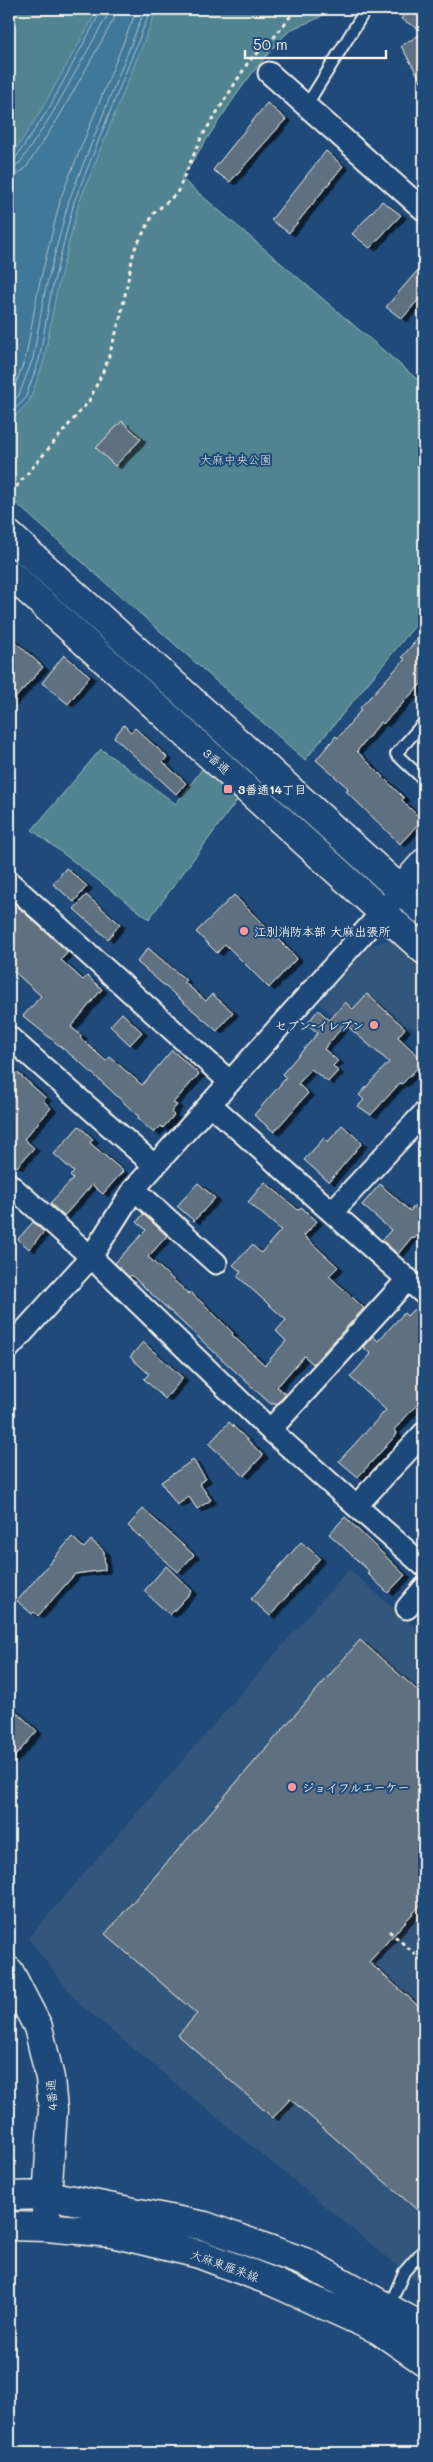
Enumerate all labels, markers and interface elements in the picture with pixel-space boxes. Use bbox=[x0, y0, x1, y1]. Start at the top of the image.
scale bar bbox=[245, 28, 387, 60]
text: 50 m bbox=[253, 34, 288, 54]
park label: 大麻中央公園 bbox=[200, 451, 272, 467]
street label: 3番通 bbox=[200, 745, 234, 777]
place label: 3番通14丁目 bbox=[238, 781, 306, 797]
marker: 3番通14丁目 bbox=[222, 783, 234, 795]
place label: 江別消防本部 大麻出張所 bbox=[254, 923, 391, 939]
marker: 江別消防本部 大麻出張所 bbox=[238, 925, 250, 937]
place label: セブン-イレブン bbox=[275, 1017, 364, 1033]
marker: セブン-イレブン bbox=[368, 1019, 380, 1031]
place label: ジョイフルエーケー bbox=[302, 1779, 410, 1795]
marker: ジョイフルエーケー bbox=[286, 1781, 298, 1793]
street label: 4番通 bbox=[42, 2079, 60, 2111]
street label: 大麻東雁来線 bbox=[188, 2245, 262, 2285]

